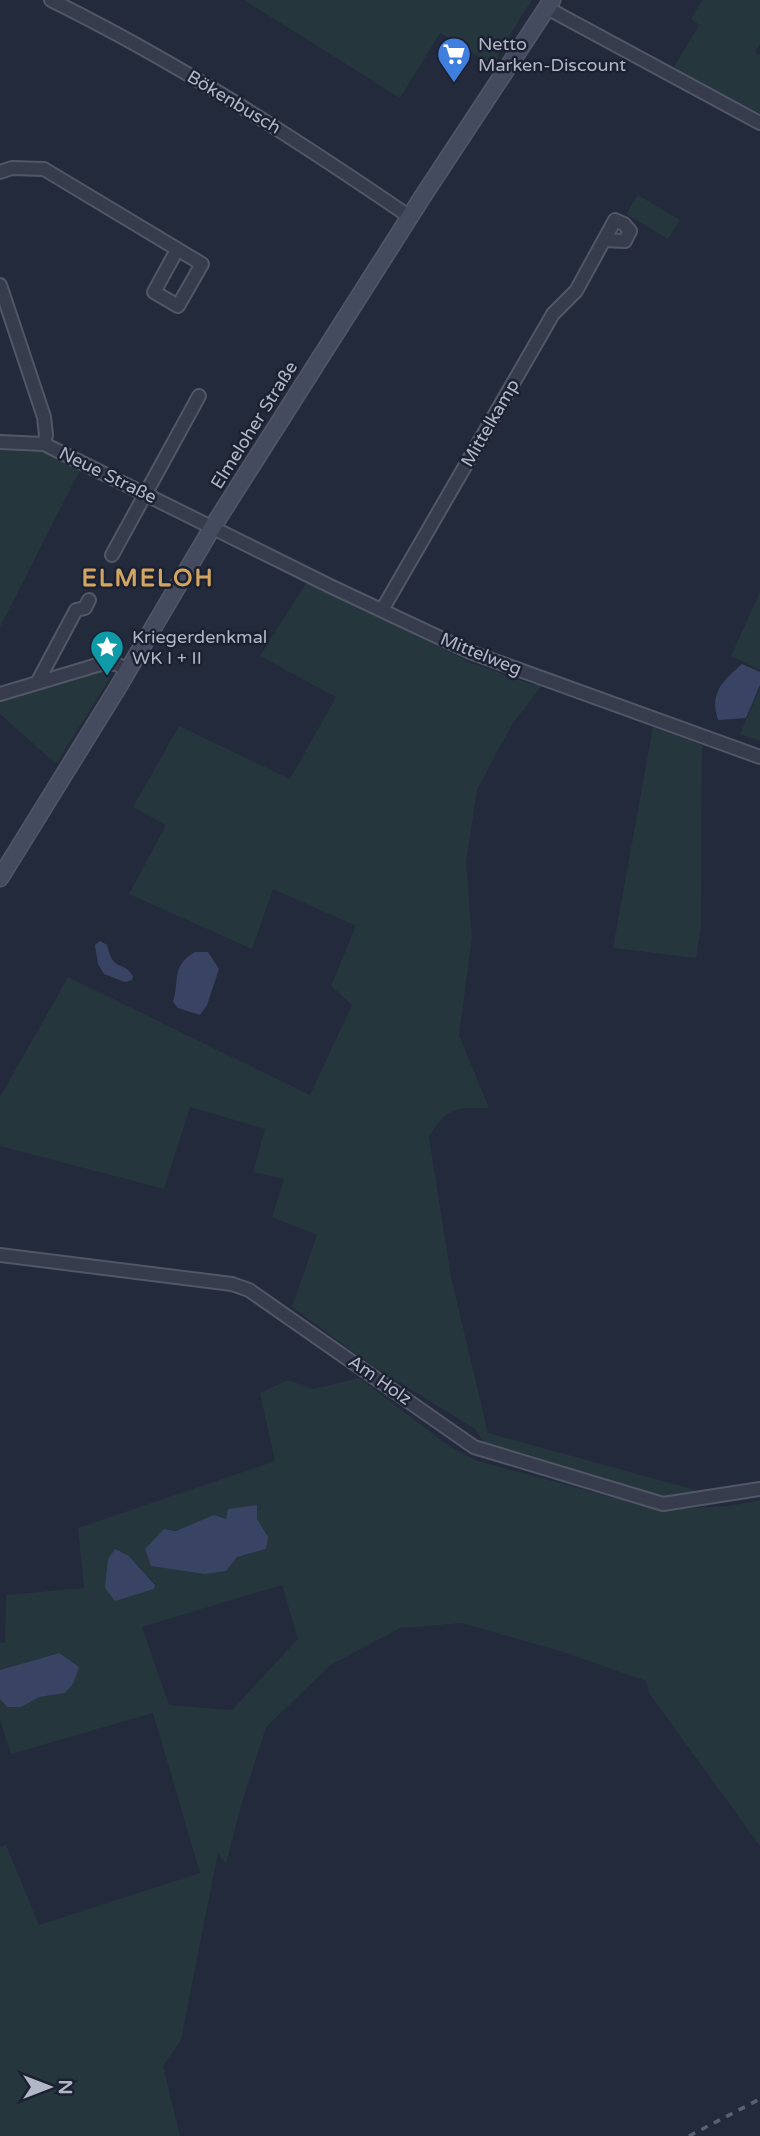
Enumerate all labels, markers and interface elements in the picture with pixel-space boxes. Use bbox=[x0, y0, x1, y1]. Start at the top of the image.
place label: Netto Marken-Discount bbox=[478, 33, 626, 76]
supermarket icon: Netto Marken-Discount bbox=[435, 35, 473, 84]
street label: Bökenbusch bbox=[183, 65, 285, 139]
street label: Elmeloher Straße bbox=[206, 357, 302, 493]
street label: Mittelkamp bbox=[456, 375, 524, 471]
street label: Neue Straße bbox=[56, 442, 160, 508]
district label: ELMELOH bbox=[81, 564, 215, 593]
place label: Kriegerdenkmal WK I + II bbox=[132, 626, 267, 669]
place icon: Kriegerdenkmal WK I + II bbox=[88, 628, 126, 677]
street label: Mittelweg bbox=[437, 628, 525, 680]
street label: Am Holz bbox=[344, 1350, 416, 1410]
north arrow bbox=[14, 2052, 84, 2122]
text: N bbox=[54, 2079, 76, 2095]

